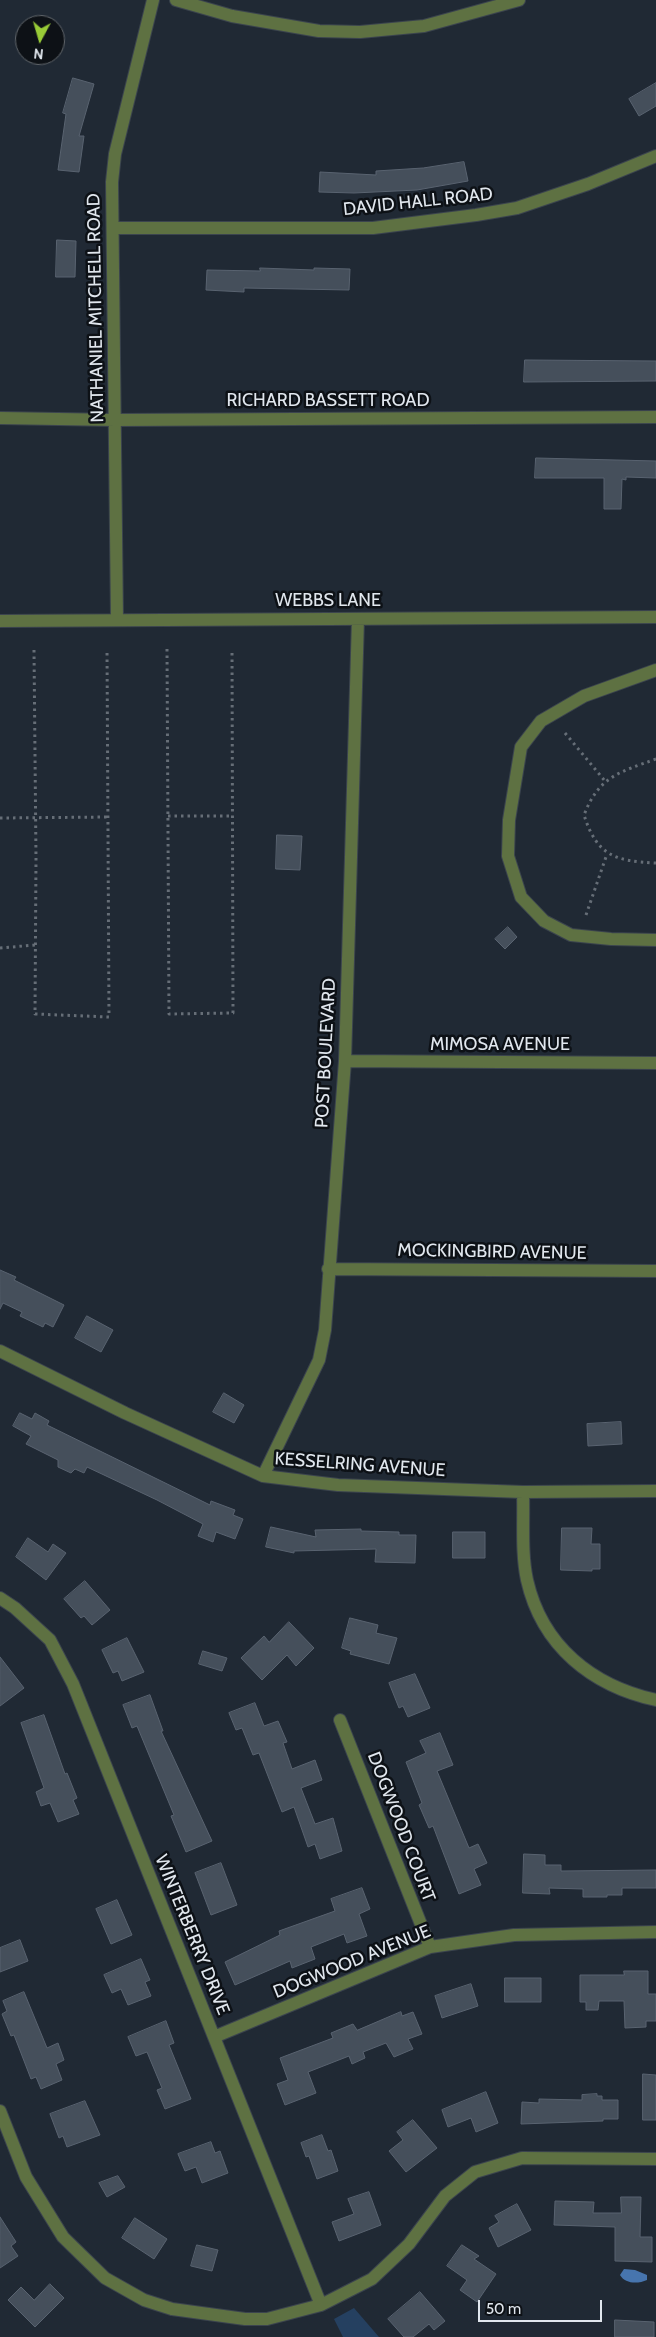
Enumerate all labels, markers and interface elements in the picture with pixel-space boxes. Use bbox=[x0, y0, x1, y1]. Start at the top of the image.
north arrow bbox=[15, 15, 65, 65]
text: N bbox=[33, 44, 44, 63]
street label: DAVID HALL ROAD bbox=[342, 183, 494, 221]
street label: NATHANIEL MITCHELL ROAD bbox=[83, 193, 109, 423]
street label: RICHARD BASSETT ROAD bbox=[226, 390, 430, 412]
street label: WEBBS LANE bbox=[275, 590, 381, 612]
street label: POST BOULEVARD bbox=[311, 978, 341, 1128]
street label: MIMOSA AVENUE bbox=[430, 1034, 570, 1056]
street label: MOCKINGBIRD AVENUE bbox=[397, 1240, 587, 1264]
street label: KESSELRING AVENUE bbox=[274, 1448, 446, 1482]
street label: DOGWOOD COURT bbox=[362, 1749, 440, 1905]
street label: WINTERBERRY DRIVE bbox=[150, 1852, 234, 2018]
street label: DOGWOOD AVENUE bbox=[270, 1921, 434, 2003]
scale bar bbox=[481, 2290, 605, 2322]
text: 50 m bbox=[486, 2300, 521, 2318]

